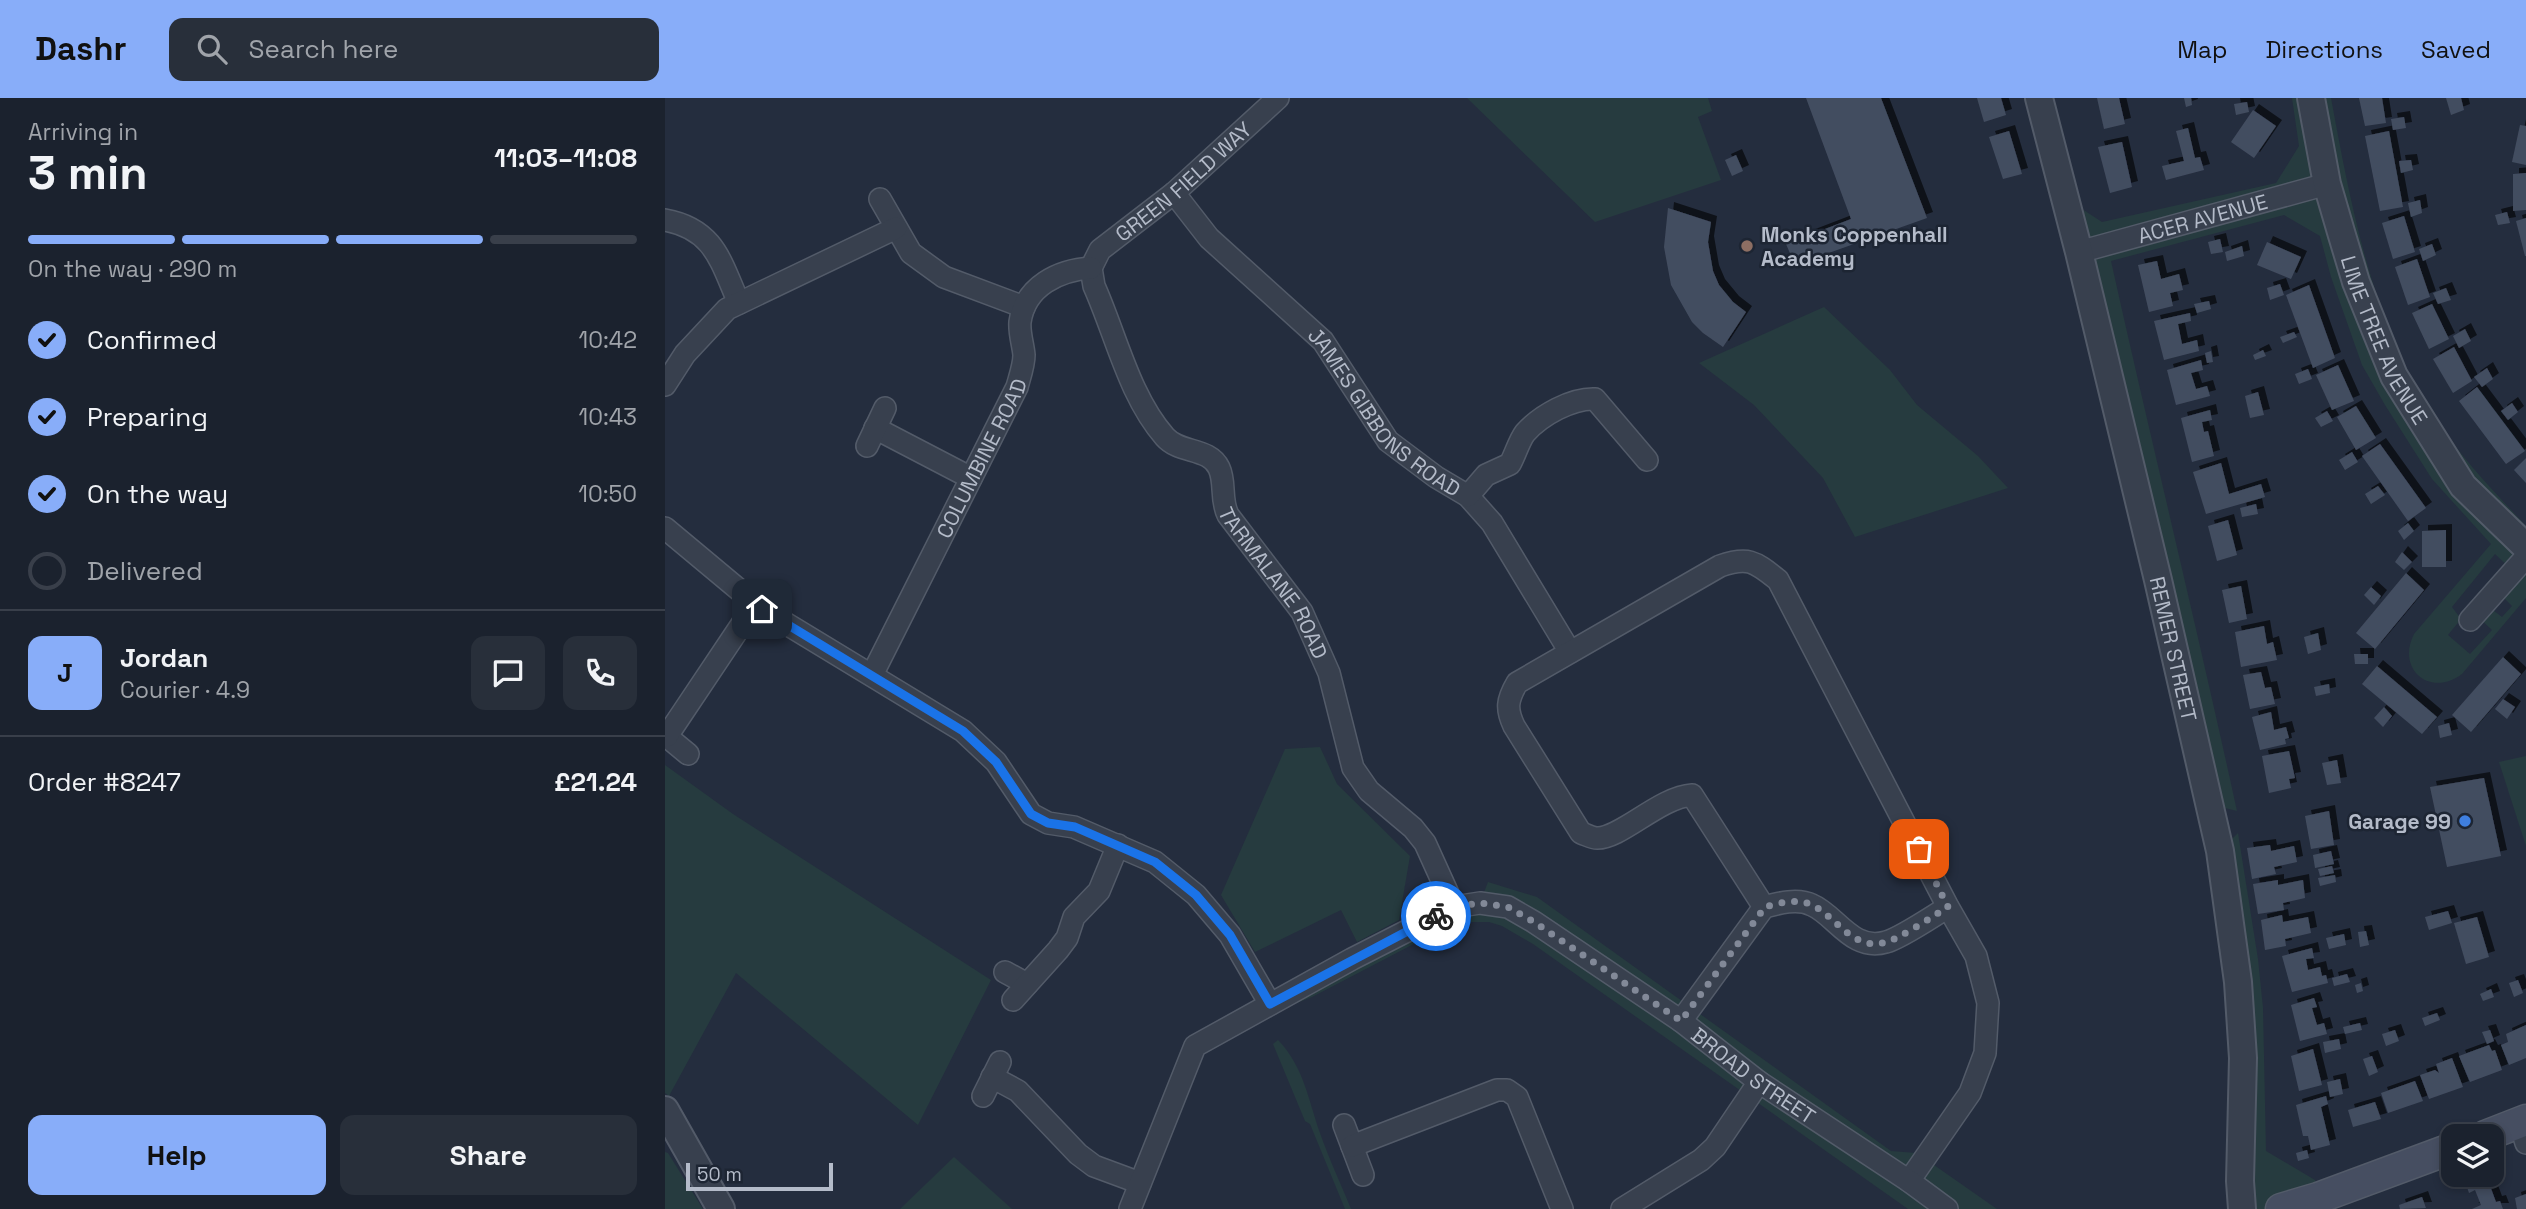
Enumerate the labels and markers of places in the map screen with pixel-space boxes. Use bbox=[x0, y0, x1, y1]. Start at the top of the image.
place label: Monks Coppenhall Academy bbox=[1761, 221, 1948, 272]
marker: Monks Coppenhall Academy bbox=[1739, 238, 1755, 254]
pin bbox=[732, 579, 792, 639]
place label: Garage 99 bbox=[2348, 808, 2451, 835]
marker: Garage 99 bbox=[2457, 813, 2473, 829]
pin bbox=[1889, 819, 1949, 879]

